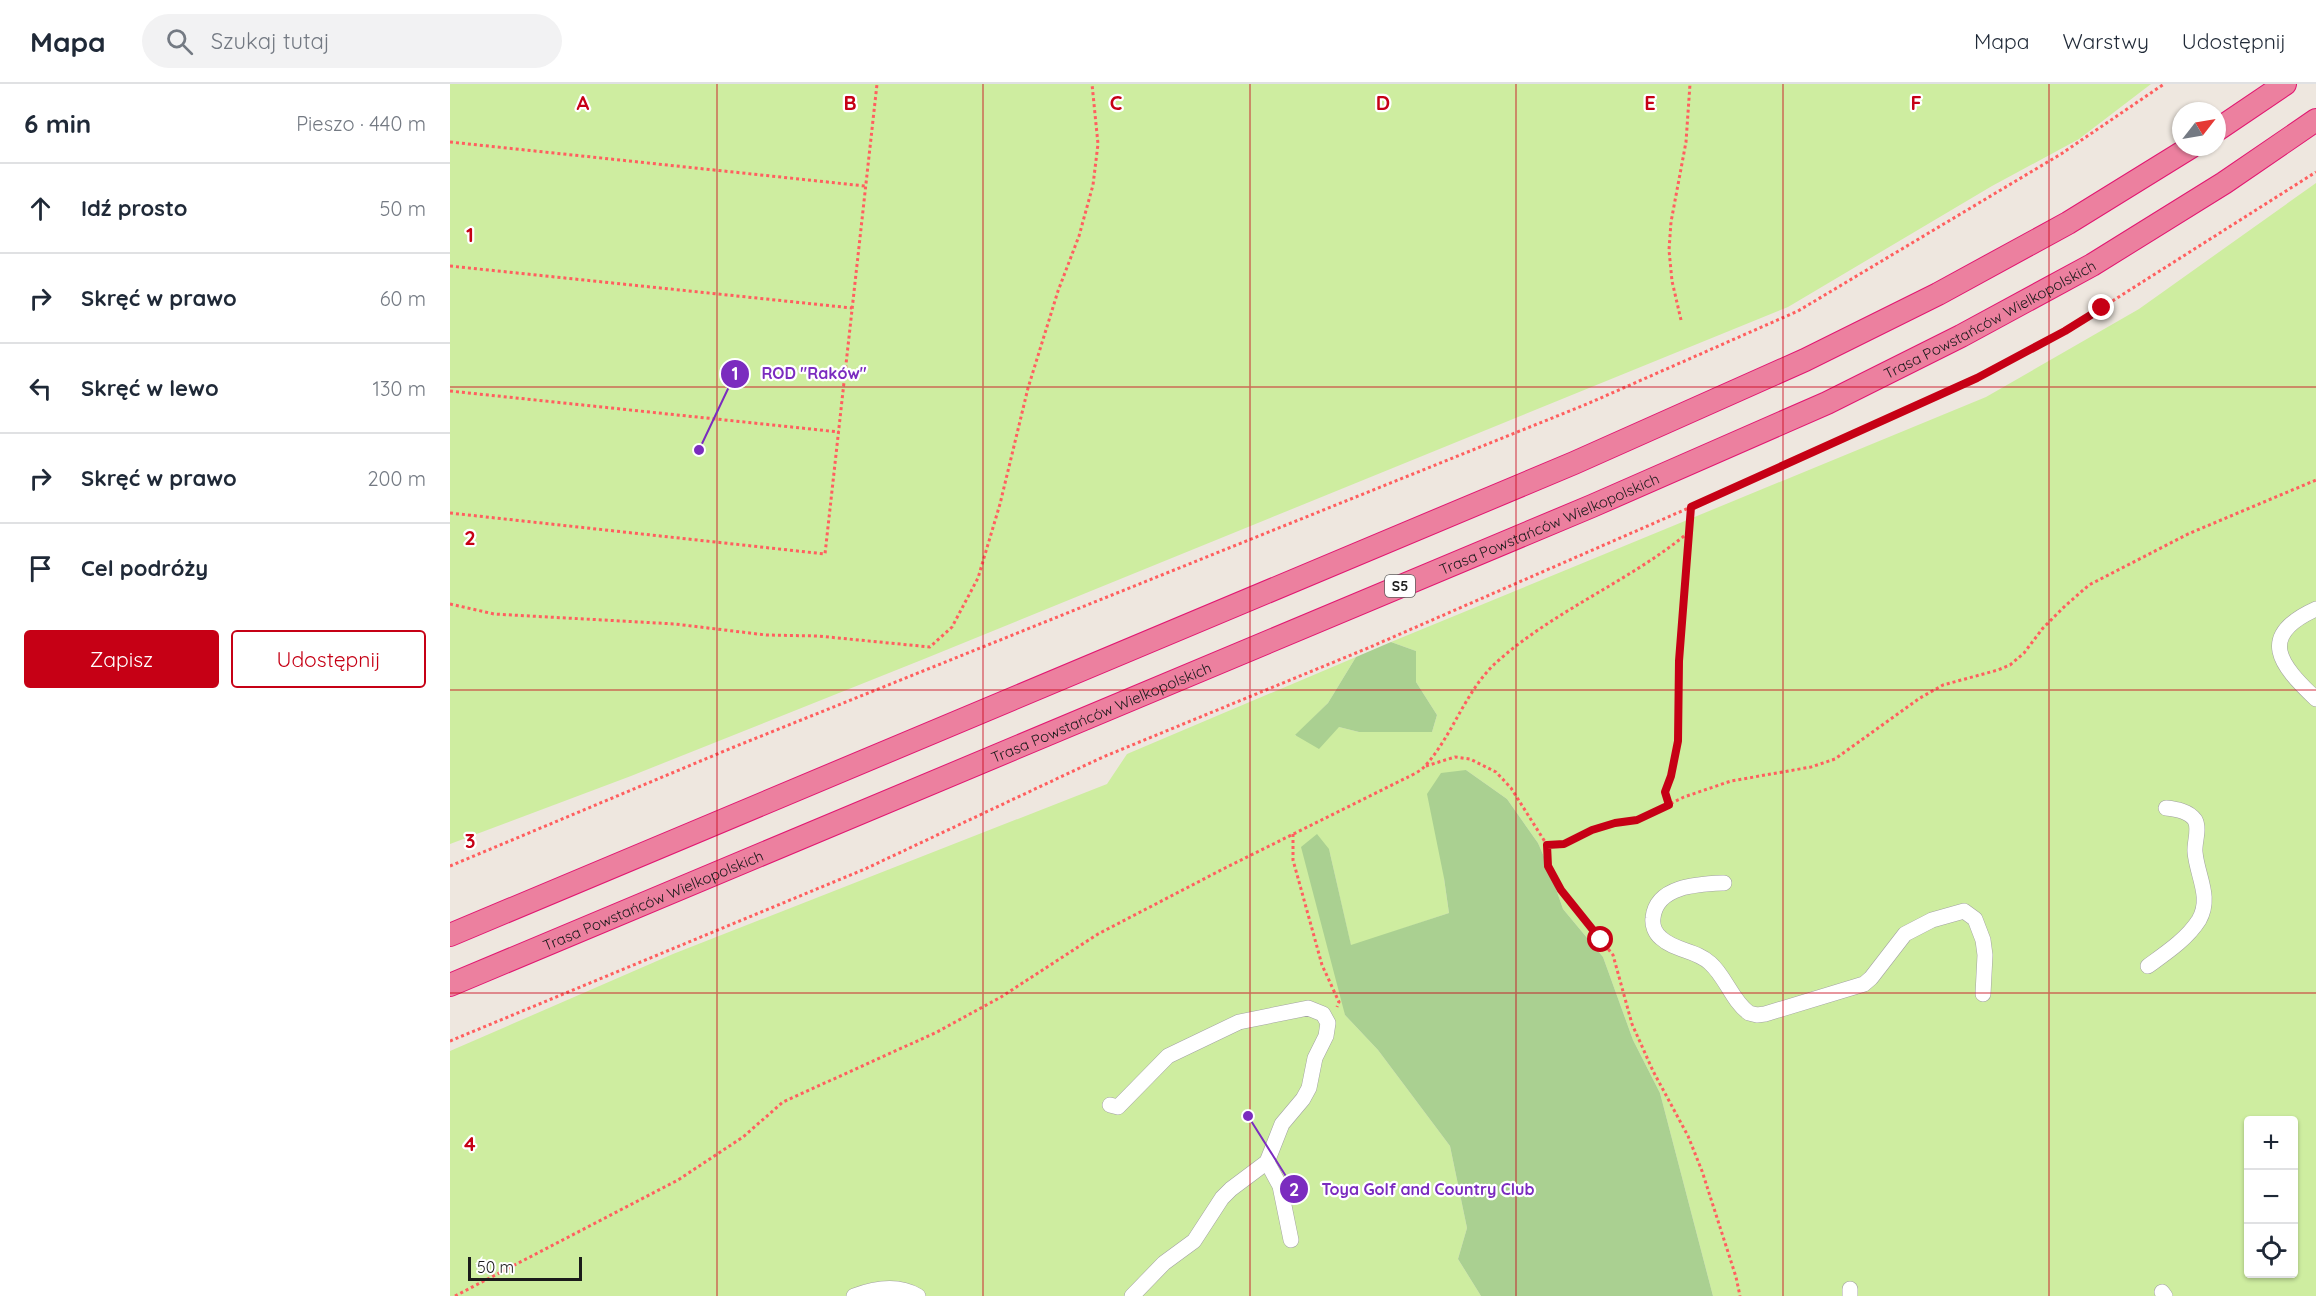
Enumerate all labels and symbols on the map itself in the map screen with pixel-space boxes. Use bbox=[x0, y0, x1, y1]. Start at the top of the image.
text: A bbox=[577, 90, 590, 115]
text: B bbox=[843, 90, 857, 115]
text: C bbox=[1110, 90, 1123, 115]
text: D bbox=[1376, 90, 1390, 115]
text: E bbox=[1644, 90, 1656, 115]
text: F bbox=[1910, 90, 1922, 115]
north arrow bbox=[2172, 102, 2226, 156]
text: 1 bbox=[466, 222, 474, 247]
street label: Trasa Powstańców Wielkopolskich bbox=[1880, 255, 2099, 383]
route end bbox=[2088, 294, 2114, 320]
callout: ROD "Raków" bbox=[720, 357, 879, 391]
text: 1 bbox=[731, 362, 739, 385]
text: ROD "Raków" bbox=[761, 363, 867, 383]
street label: Trasa Powstańców Wielkopolskich bbox=[1436, 468, 1662, 579]
text: 2 bbox=[464, 525, 476, 550]
road number: S5 bbox=[1385, 575, 1415, 597]
street label: Trasa Powstańców Wielkopolskich bbox=[988, 657, 1214, 767]
text: 3 bbox=[465, 828, 475, 853]
street label: Trasa Powstańców Wielkopolskich bbox=[540, 845, 766, 955]
route start bbox=[1587, 926, 1613, 952]
text: 4 bbox=[464, 1131, 476, 1156]
callout: Toya Golf and Country Club bbox=[1279, 1172, 1546, 1206]
text: 2 bbox=[1289, 1178, 1299, 1201]
text: Toya Golf and Country Club bbox=[1321, 1179, 1535, 1199]
scale bar bbox=[468, 1254, 582, 1282]

